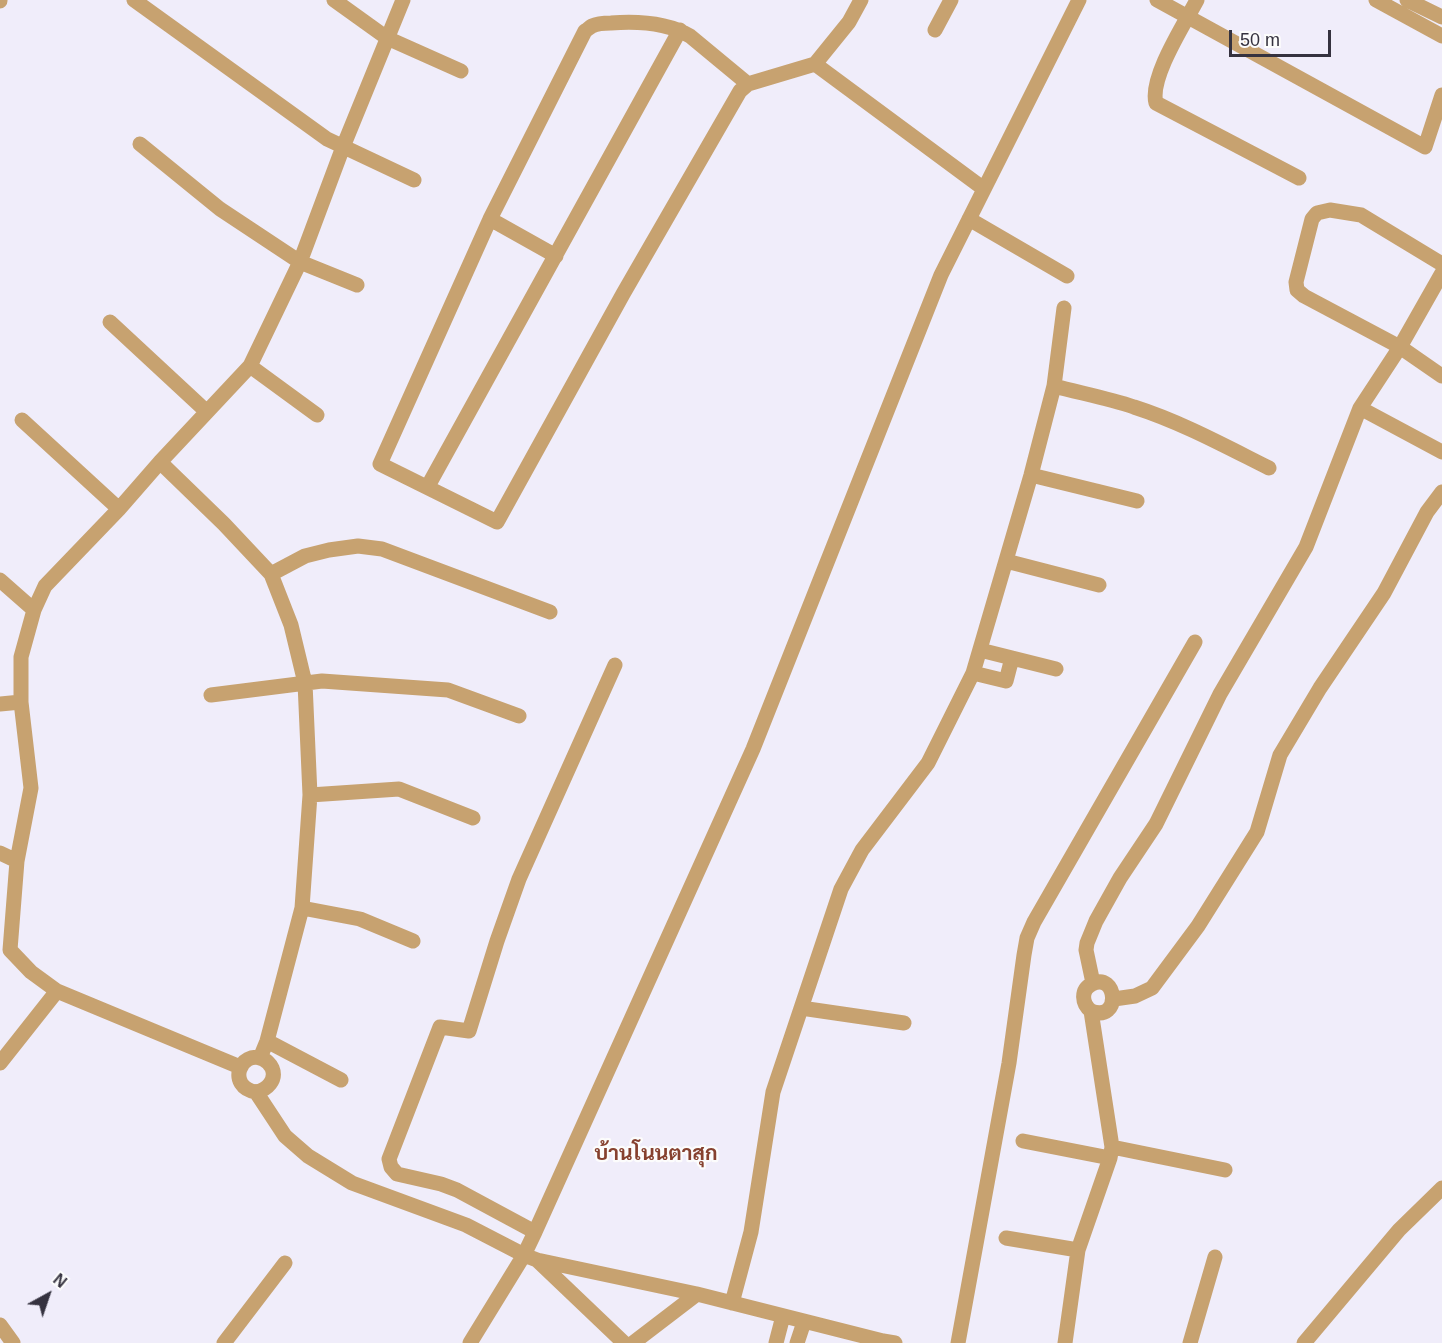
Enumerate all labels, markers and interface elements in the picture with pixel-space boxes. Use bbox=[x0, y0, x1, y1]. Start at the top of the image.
scale bar bbox=[1232, 18, 1334, 56]
text: 50 m bbox=[1240, 30, 1280, 50]
district label: บ้านโนนตาสุก bbox=[595, 1141, 717, 1167]
north arrow bbox=[18, 1265, 78, 1325]
text: N bbox=[50, 1271, 70, 1291]

